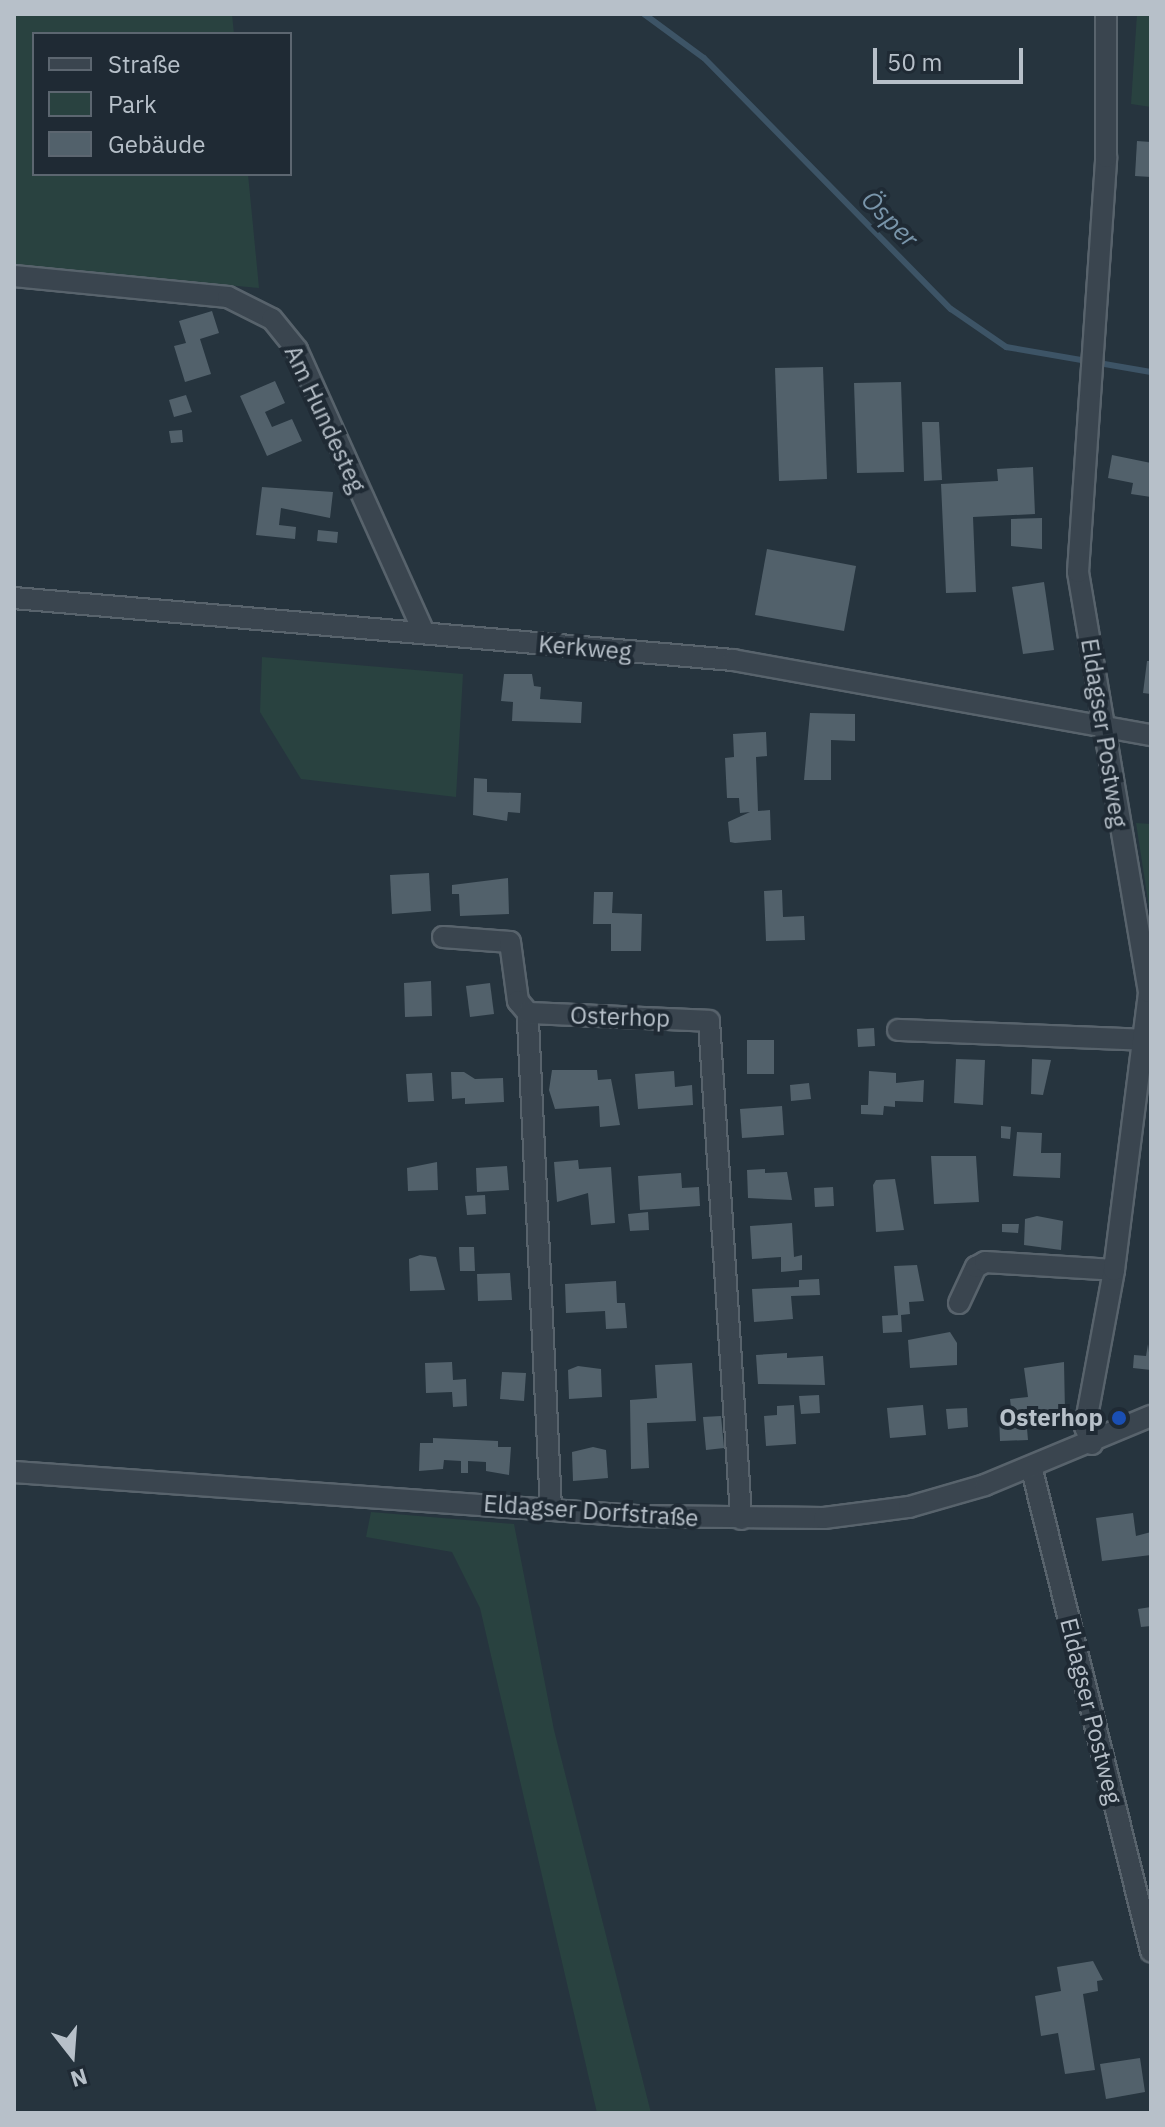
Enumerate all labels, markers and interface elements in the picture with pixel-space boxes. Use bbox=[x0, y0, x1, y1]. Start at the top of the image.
legend bbox=[32, 32, 292, 176]
scale bar bbox=[877, 32, 1027, 82]
text: 50 m bbox=[887, 46, 942, 78]
text: Straße bbox=[108, 48, 180, 80]
text: Park bbox=[108, 88, 157, 120]
text: Gebäude bbox=[108, 128, 205, 160]
water label: Ösper bbox=[855, 184, 925, 254]
street label: Am Hundesteg bbox=[278, 341, 372, 497]
street label: Kerkweg bbox=[537, 630, 633, 666]
street label: Eldagser Postweg bbox=[1075, 636, 1133, 830]
street label: Osterhop bbox=[570, 1001, 670, 1033]
place label: Osterhop bbox=[999, 1404, 1103, 1432]
marker: Osterhop bbox=[1110, 1409, 1128, 1427]
street label: Eldagser Dorfstraße bbox=[483, 1489, 699, 1533]
street label: Eldagser Postweg bbox=[1054, 1615, 1128, 1807]
north arrow bbox=[32, 2015, 112, 2095]
text: N bbox=[67, 2062, 91, 2095]

